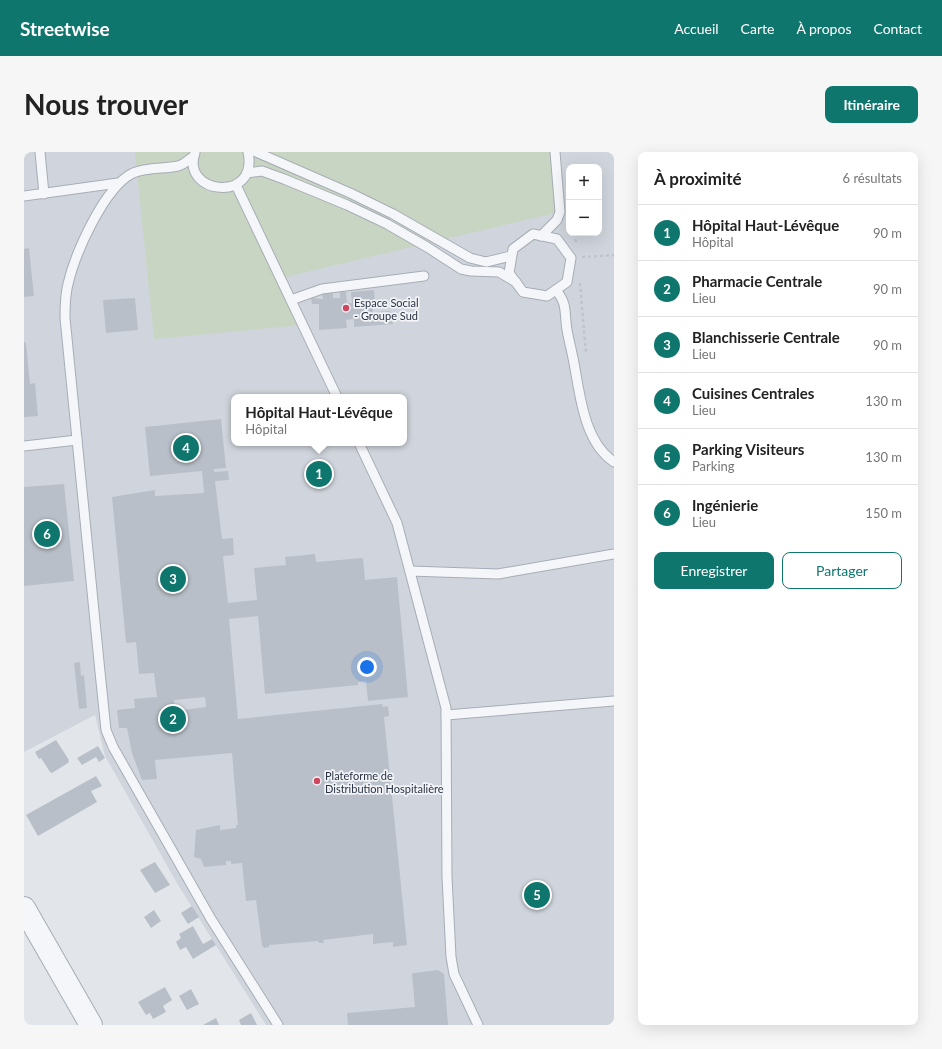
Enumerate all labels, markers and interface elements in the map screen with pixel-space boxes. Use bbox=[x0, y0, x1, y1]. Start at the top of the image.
text: Streetwise bbox=[20, 17, 110, 40]
text: Accueil bbox=[674, 20, 719, 37]
text: Carte bbox=[741, 20, 774, 37]
text: À propos bbox=[796, 20, 851, 37]
text: Contact bbox=[873, 20, 922, 37]
button: Itinéraire bbox=[825, 86, 918, 123]
text: Nous trouver bbox=[24, 87, 188, 121]
map controls bbox=[566, 164, 602, 236]
button: + bbox=[566, 164, 602, 200]
text: À proximité bbox=[654, 168, 742, 189]
text: 6 résultats bbox=[843, 170, 902, 186]
button: − bbox=[566, 200, 602, 236]
text: Hôpital Haut-Lévêque bbox=[692, 216, 839, 234]
text: 1 bbox=[663, 225, 671, 241]
text: 90 m bbox=[873, 225, 902, 241]
text: Hôpital bbox=[692, 234, 734, 250]
text: Pharmacie Centrale bbox=[692, 272, 822, 290]
text: 2 bbox=[663, 281, 671, 297]
text: 90 m bbox=[873, 281, 902, 297]
text: Lieu bbox=[692, 290, 716, 306]
place label: Espace Social - Groupe Sud bbox=[354, 296, 419, 322]
marker: Espace Social - Groupe Sud bbox=[341, 303, 351, 313]
text: Blanchisserie Centrale bbox=[692, 328, 840, 346]
text: 3 bbox=[663, 337, 671, 353]
text: 90 m bbox=[873, 337, 902, 353]
text: Lieu bbox=[692, 346, 716, 362]
text: Cuisines Centrales bbox=[692, 384, 814, 402]
text: 4 bbox=[663, 393, 671, 409]
text: 130 m bbox=[865, 393, 902, 409]
popup bbox=[231, 394, 407, 446]
text: Lieu bbox=[692, 402, 716, 418]
text: Hôpital Haut-Lévêque bbox=[245, 403, 393, 421]
text: Hôpital bbox=[245, 421, 287, 437]
pin: 4 bbox=[173, 433, 199, 463]
text: Parking Visiteurs bbox=[692, 440, 804, 458]
text: 5 bbox=[663, 449, 671, 465]
text: 130 m bbox=[865, 449, 902, 465]
text: Parking bbox=[692, 458, 735, 474]
pin: 1 bbox=[306, 459, 332, 489]
text: Ingénierie bbox=[692, 496, 758, 514]
text: 6 bbox=[663, 505, 671, 521]
text: 150 m bbox=[865, 505, 902, 521]
text: Lieu bbox=[692, 514, 716, 530]
pin: 6 bbox=[34, 519, 60, 549]
button: Enregistrer bbox=[654, 552, 774, 589]
button: Partager bbox=[782, 552, 902, 589]
pin: 3 bbox=[160, 564, 186, 594]
your location bbox=[357, 657, 377, 677]
pin: 2 bbox=[160, 704, 186, 734]
place label: Plateforme de Distribution Hospitalière bbox=[325, 769, 444, 795]
marker: Plateforme de Distribution Hospitalière bbox=[312, 776, 322, 786]
pin: 5 bbox=[524, 880, 550, 910]

